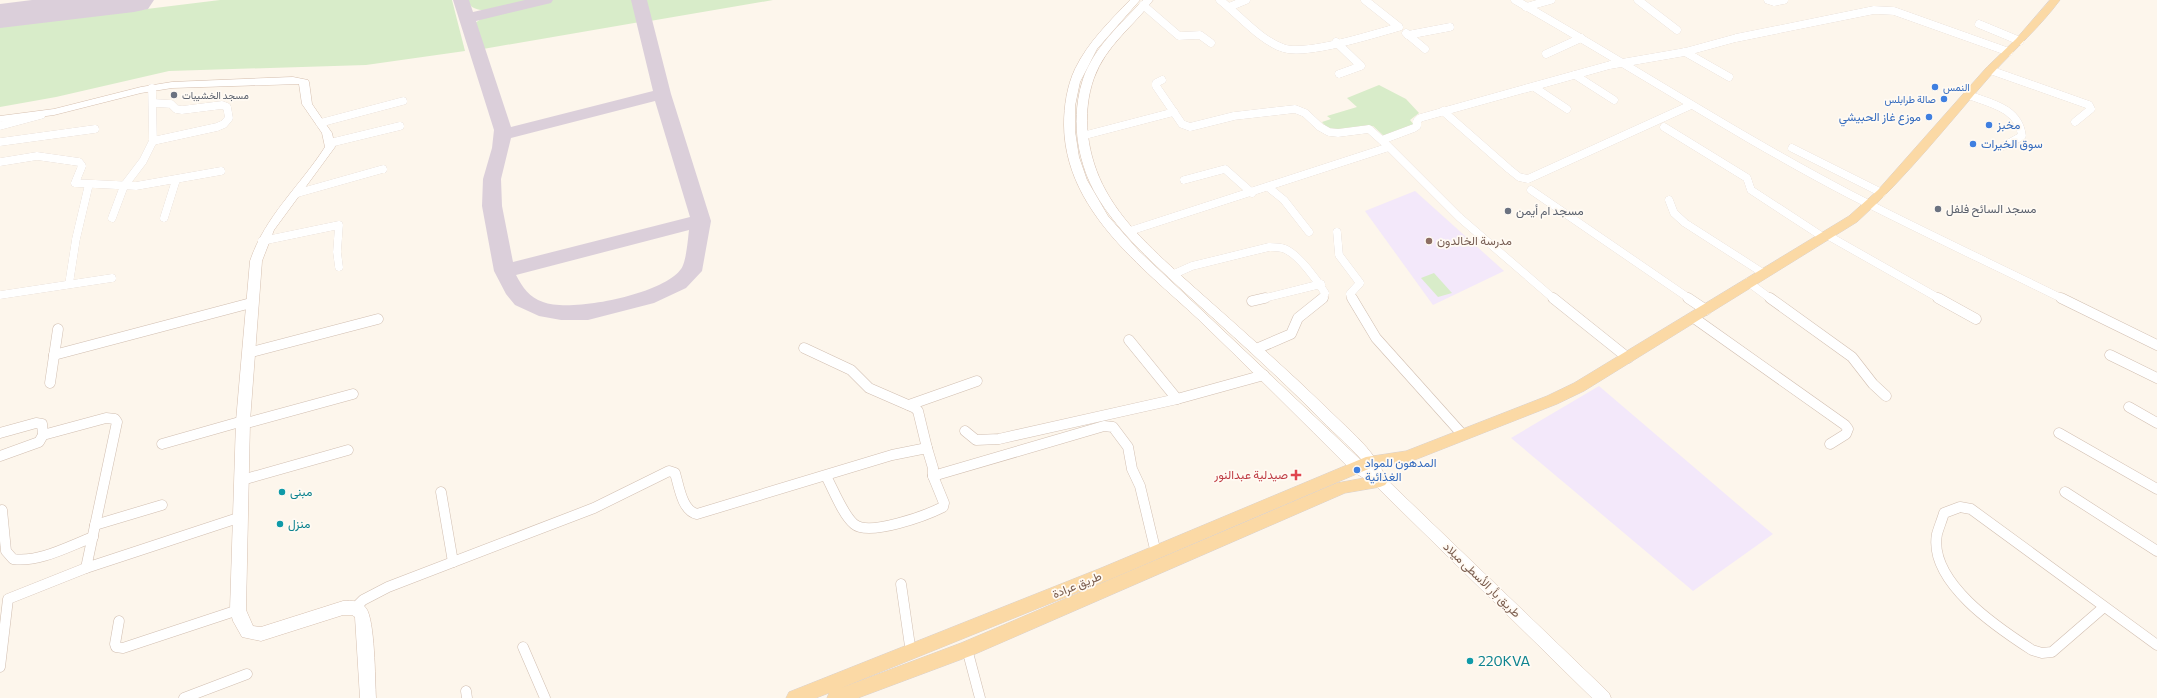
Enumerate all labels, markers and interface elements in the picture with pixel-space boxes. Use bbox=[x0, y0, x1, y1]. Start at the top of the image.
place label: النمس bbox=[1943, 81, 1970, 94]
marker: النمس bbox=[1930, 82, 1940, 92]
place label: مسجد الخشيبات bbox=[182, 89, 249, 102]
marker: مسجد الخشيبات bbox=[169, 90, 179, 100]
place label: صالة طرابلس bbox=[1885, 93, 1936, 106]
marker: صالة طرابلس bbox=[1939, 94, 1949, 104]
place label: موزع غاز الحبيشي bbox=[1839, 109, 1921, 127]
marker: موزع غاز الحبيشي bbox=[1924, 112, 1934, 122]
place label: مخبز bbox=[1996, 117, 2020, 133]
marker: مخبز bbox=[1984, 120, 1994, 130]
place label: سوق الخيرات bbox=[1981, 136, 2043, 152]
marker: سوق الخيرات bbox=[1968, 139, 1978, 149]
place label: مسجد السائح فلفل bbox=[1946, 201, 2036, 218]
place label: مسجد ام أيمن bbox=[1516, 203, 1584, 219]
marker: مسجد السائح فلفل bbox=[1933, 204, 1943, 214]
marker: مسجد ام أيمن bbox=[1503, 206, 1513, 216]
place label: مدرسة الخالدون bbox=[1437, 233, 1512, 249]
marker: مدرسة الخالدون bbox=[1424, 236, 1434, 246]
place label: المدهون للمواد الغذائية bbox=[1365, 455, 1437, 484]
marker: المدهون للمواد الغذائية bbox=[1352, 465, 1362, 475]
place label: صيدلية عبدالنور bbox=[1213, 467, 1288, 483]
marker: صيدلية عبدالنور bbox=[1291, 470, 1301, 480]
place label: مبنى bbox=[290, 484, 312, 500]
marker: مبنى bbox=[277, 487, 287, 497]
place label: منزل bbox=[288, 516, 310, 532]
marker: منزل bbox=[275, 519, 285, 529]
street label: طريق بأر الأسطى ميلاد bbox=[1440, 539, 1524, 621]
street label: طريق عرادة bbox=[1050, 568, 1104, 602]
place label: 220KVA bbox=[1478, 652, 1531, 669]
marker: 220KVA bbox=[1465, 656, 1475, 666]

